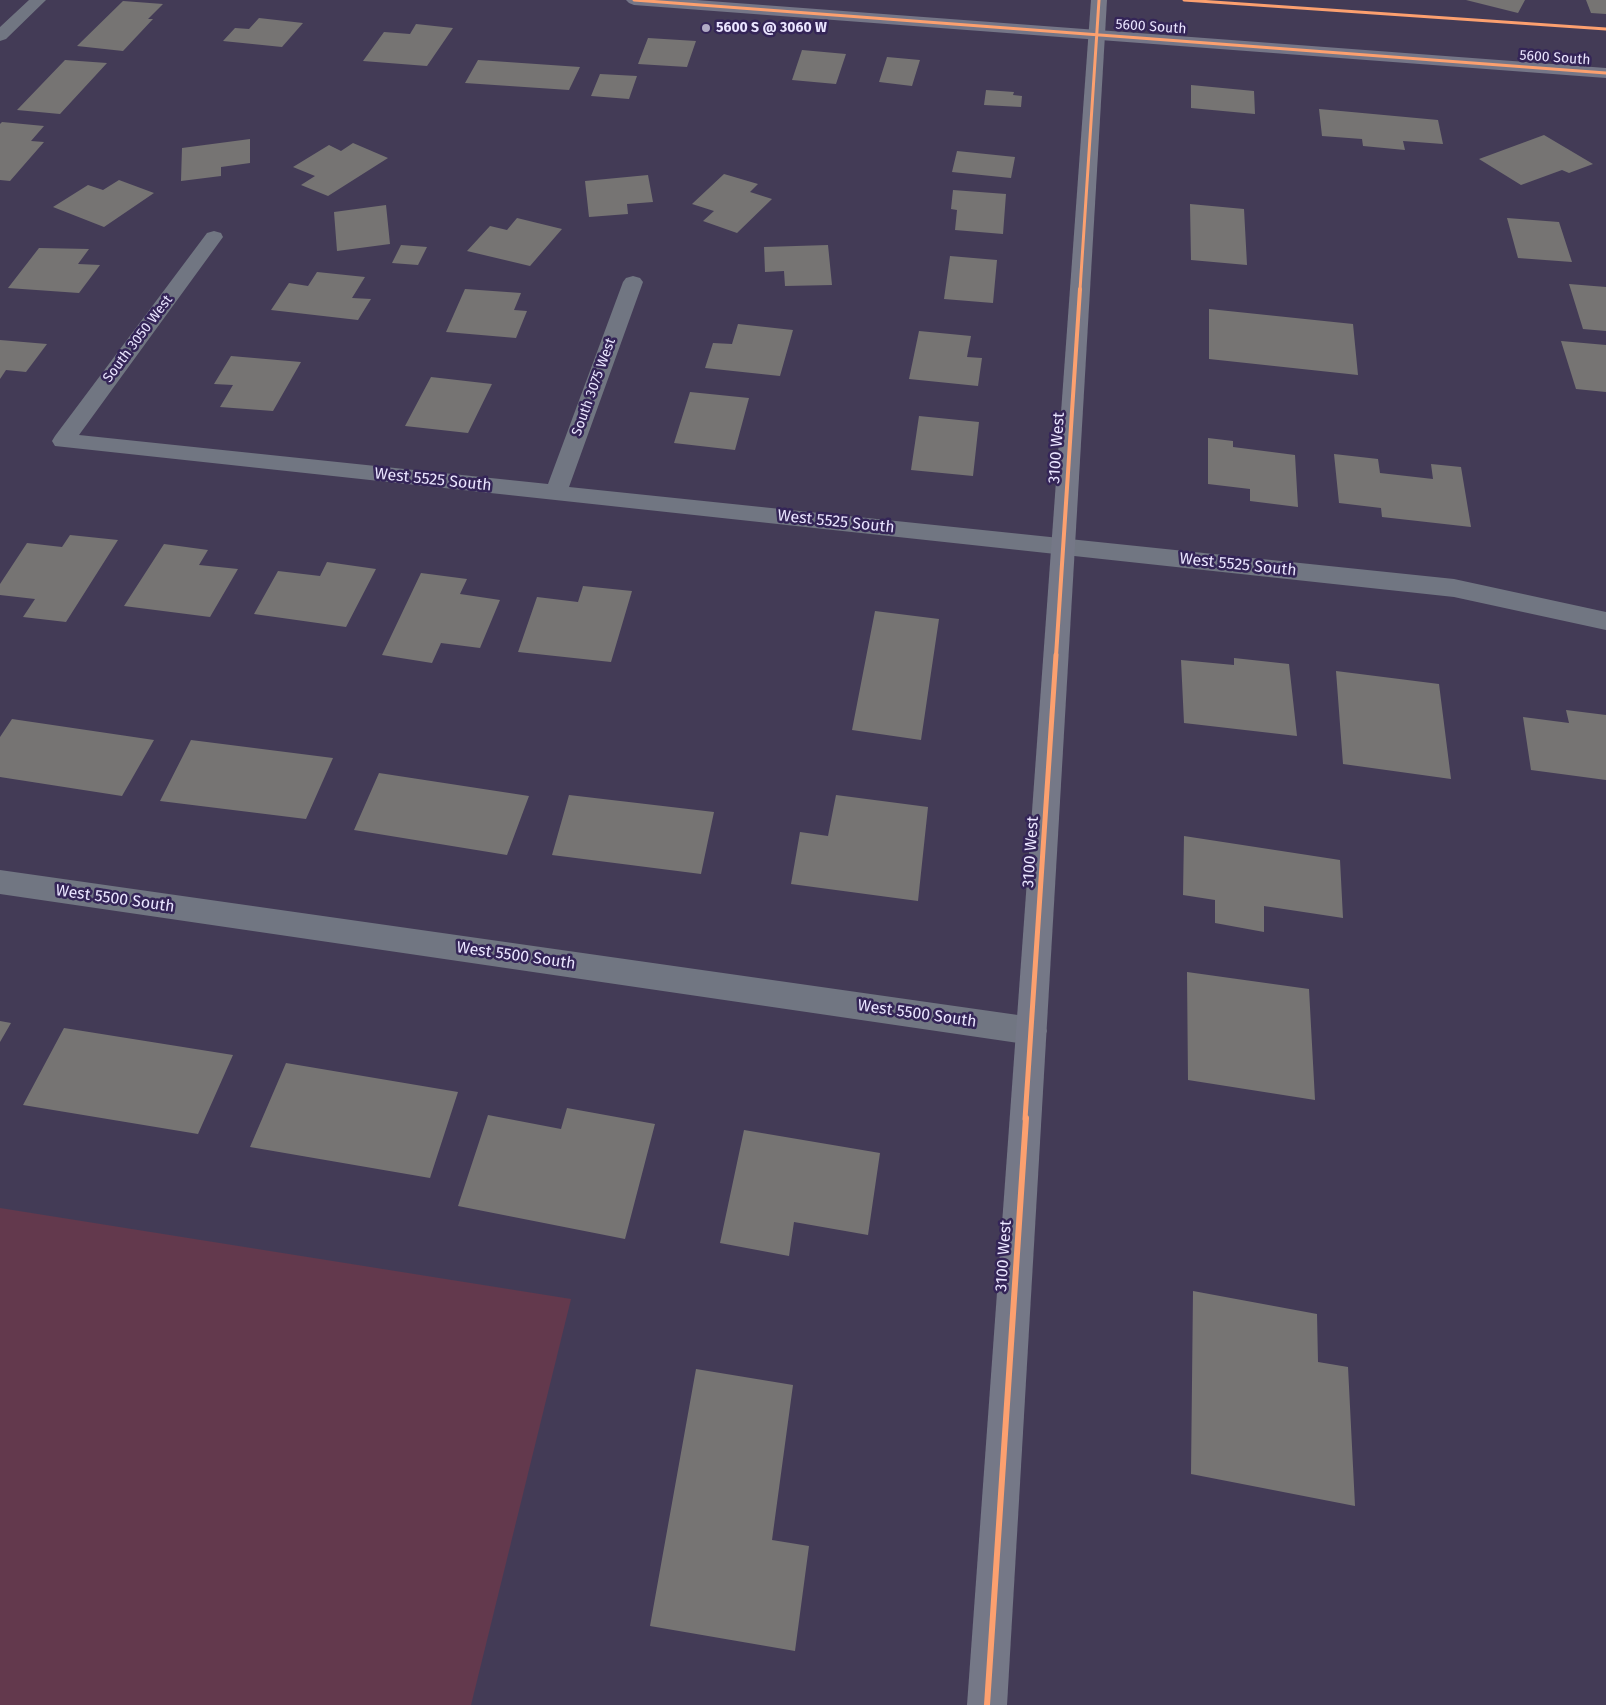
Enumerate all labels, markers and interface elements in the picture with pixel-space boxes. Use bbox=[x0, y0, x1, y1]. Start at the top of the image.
street label: 5600 South bbox=[1115, 16, 1187, 38]
place label: 5600 S @ 3060 W bbox=[716, 20, 827, 36]
marker: 5600 S @ 3060 W bbox=[700, 22, 712, 34]
street label: 5600 South bbox=[1519, 47, 1591, 69]
street label: South 3050 West bbox=[100, 292, 176, 386]
street label: South 3075 West bbox=[569, 336, 619, 438]
street label: 3100 West bbox=[1045, 412, 1069, 484]
street label: West 5525 South bbox=[373, 464, 493, 496]
street label: West 5525 South bbox=[776, 506, 896, 538]
street label: West 5525 South bbox=[1178, 549, 1298, 581]
street label: 3100 West bbox=[1019, 816, 1043, 888]
street label: West 5500 South bbox=[54, 881, 176, 917]
street label: West 5500 South bbox=[455, 938, 577, 974]
street label: West 5500 South bbox=[856, 996, 978, 1032]
street label: 3100 West bbox=[992, 1220, 1016, 1292]

